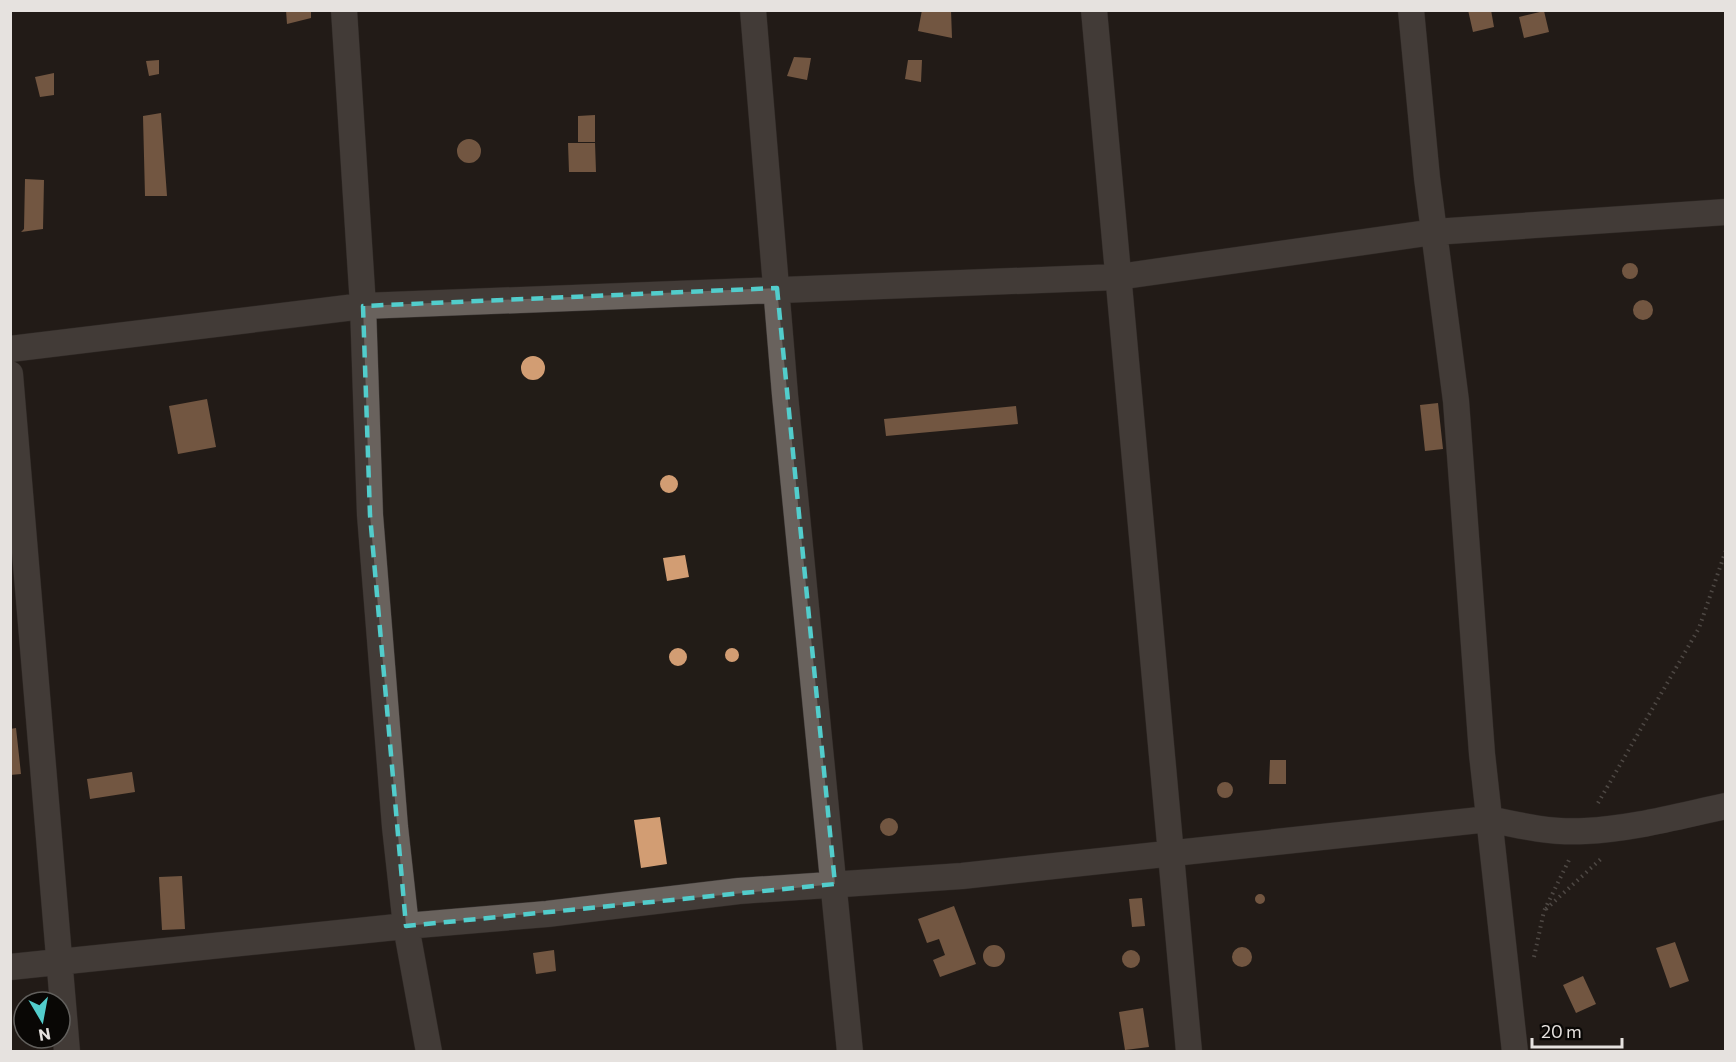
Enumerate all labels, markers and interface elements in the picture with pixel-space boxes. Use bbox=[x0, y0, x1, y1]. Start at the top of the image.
north arrow bbox=[12, 990, 72, 1050]
scale bar bbox=[1532, 1011, 1622, 1049]
text: 20 m bbox=[1541, 1020, 1582, 1042]
text: N bbox=[37, 1025, 52, 1046]

